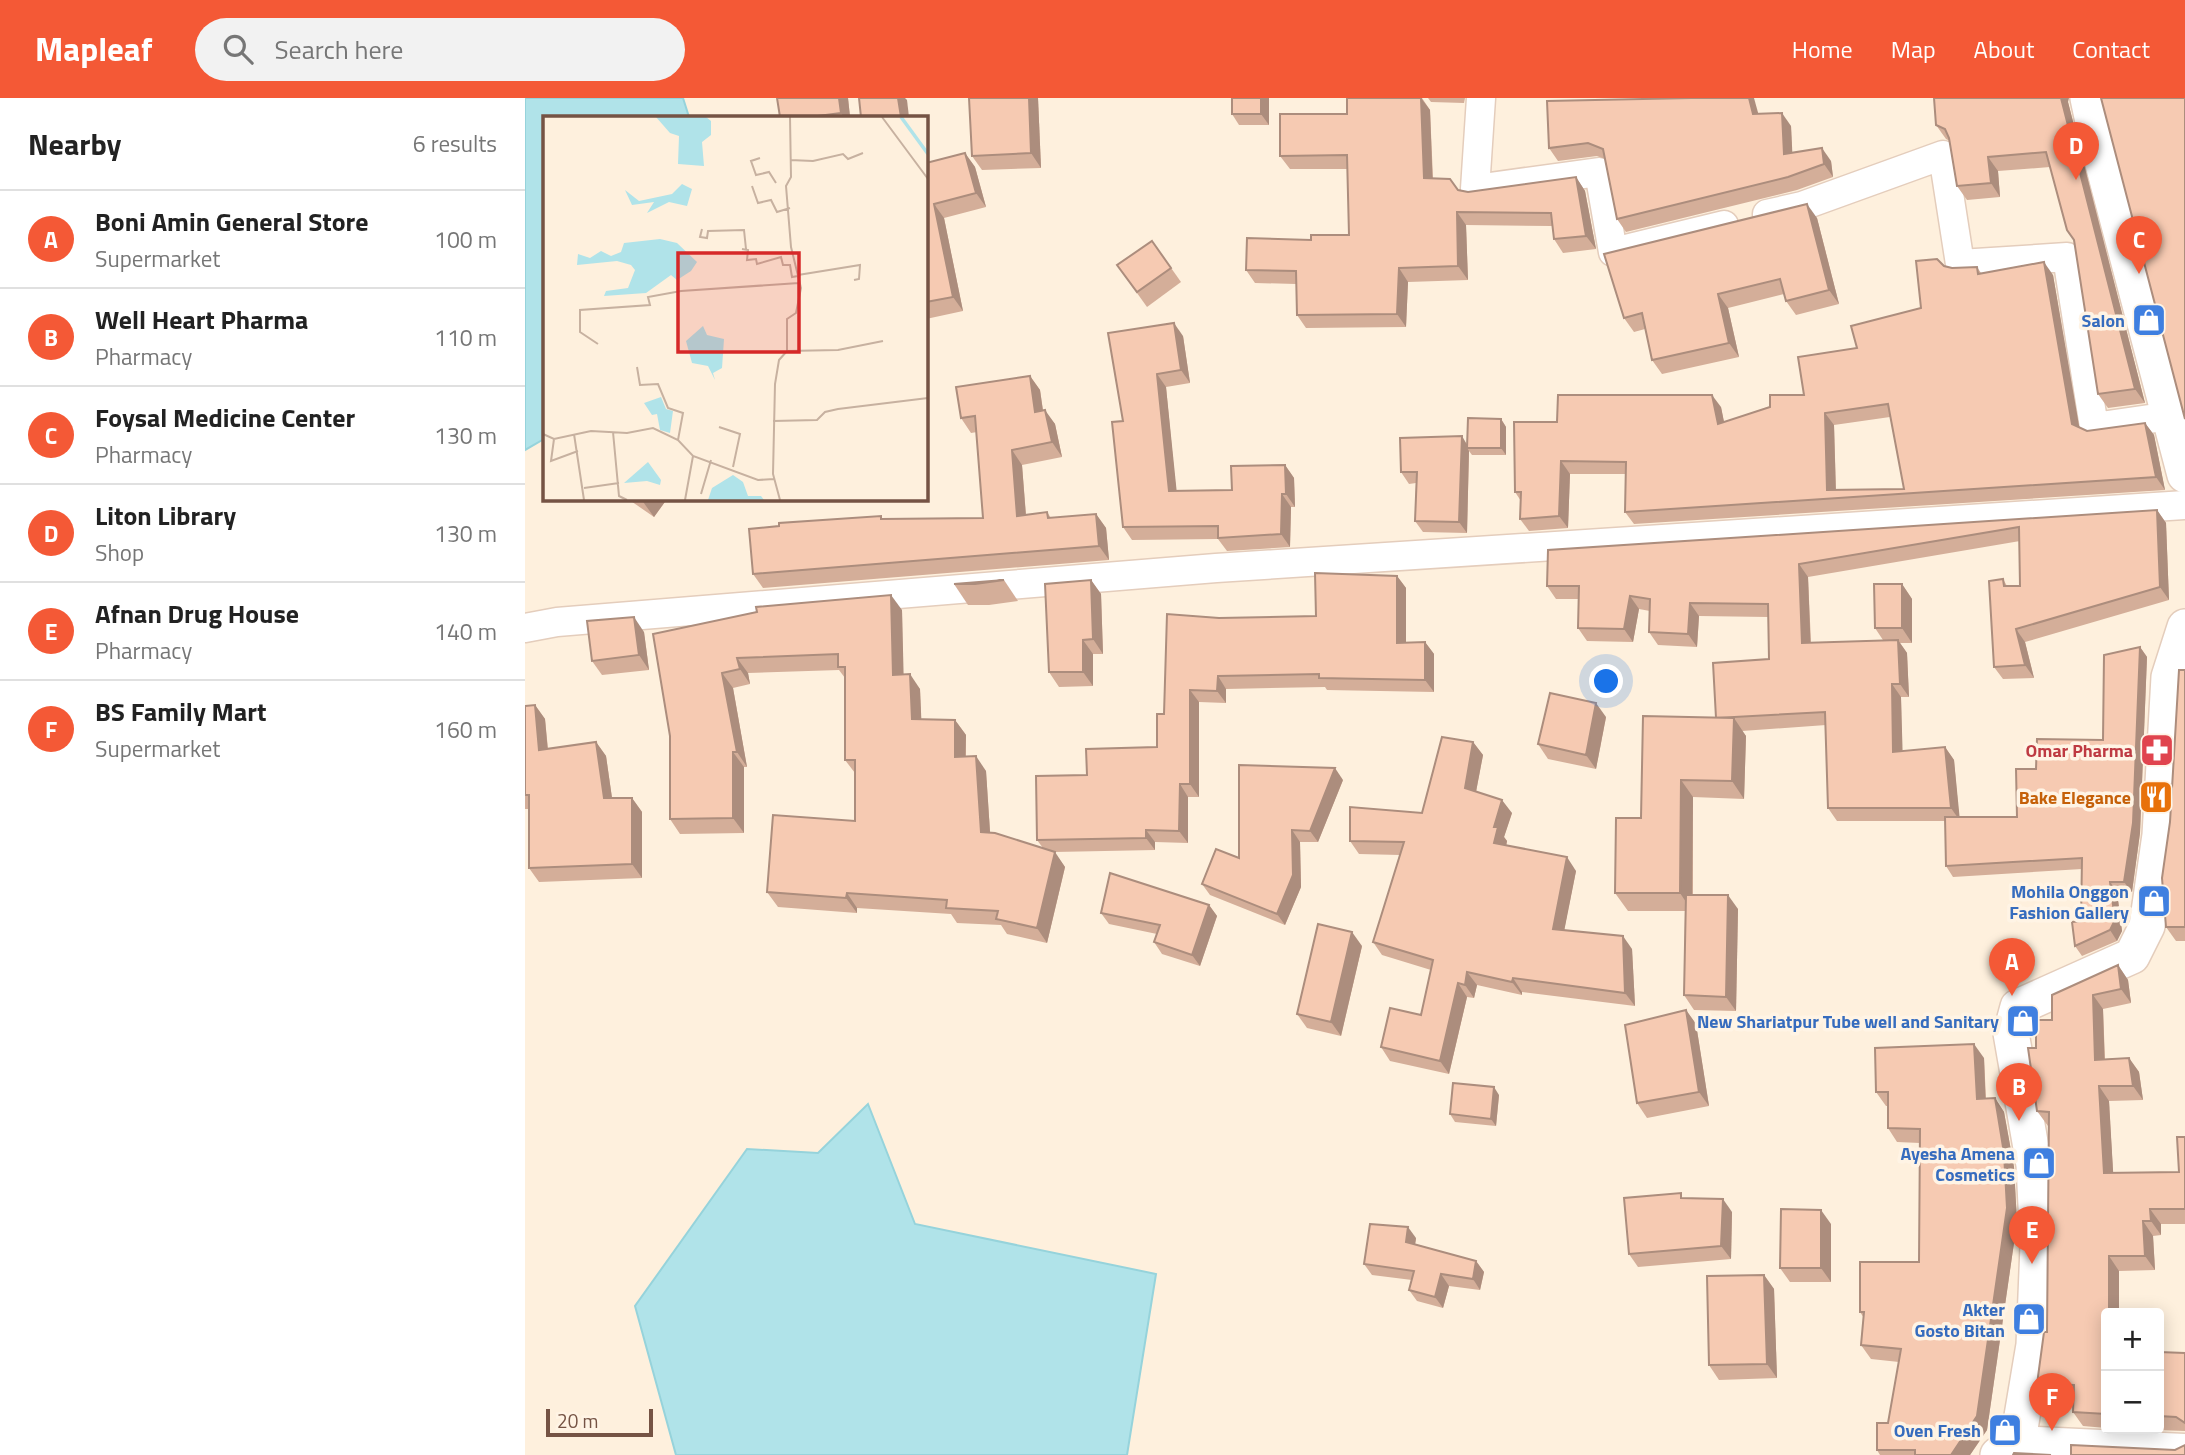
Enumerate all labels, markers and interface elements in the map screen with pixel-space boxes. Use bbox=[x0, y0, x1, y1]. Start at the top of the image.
search box bbox=[195, 18, 685, 81]
text: Mapleaf bbox=[35, 24, 153, 74]
icon: search bbox=[219, 30, 257, 68]
text: Search here bbox=[275, 30, 403, 69]
text: Home bbox=[1792, 31, 1853, 67]
text: Map bbox=[1891, 31, 1936, 67]
text: About bbox=[1974, 31, 2034, 67]
text: Contact bbox=[2072, 31, 2150, 67]
inset map bbox=[543, 116, 927, 500]
text: Nearby bbox=[28, 121, 121, 167]
pin: D bbox=[2053, 122, 2099, 180]
text: 6 results bbox=[413, 126, 497, 161]
text: Boni Amin General Store bbox=[95, 202, 368, 241]
pin: C bbox=[2116, 216, 2162, 274]
text: A bbox=[44, 222, 58, 257]
text: 100 m bbox=[434, 222, 497, 257]
text: Supermarket bbox=[95, 241, 220, 276]
text: Well Heart Pharma bbox=[95, 300, 308, 339]
shop icon: Salon bbox=[2130, 301, 2168, 339]
place label: Salon bbox=[2082, 307, 2125, 334]
text: B bbox=[44, 320, 58, 355]
text: 110 m bbox=[434, 320, 497, 355]
text: Pharmacy bbox=[95, 339, 192, 374]
text: Foysal Medicine Center bbox=[95, 398, 355, 437]
text: C bbox=[45, 418, 57, 453]
text: 130 m bbox=[434, 418, 497, 453]
text: Pharmacy bbox=[95, 437, 192, 472]
text: Liton Library bbox=[95, 496, 236, 535]
text: D bbox=[44, 516, 58, 551]
text: 130 m bbox=[434, 516, 497, 551]
text: Shop bbox=[95, 535, 144, 570]
text: Afnan Drug House bbox=[95, 594, 299, 633]
text: E bbox=[45, 614, 57, 649]
text: 140 m bbox=[434, 614, 497, 649]
text: Pharmacy bbox=[95, 633, 192, 668]
your location bbox=[1589, 664, 1623, 698]
text: BS Family Mart bbox=[95, 692, 266, 731]
text: F bbox=[45, 712, 57, 747]
text: 160 m bbox=[434, 712, 497, 747]
text: Supermarket bbox=[95, 731, 220, 766]
pharmacy icon: Omar Pharma bbox=[2138, 731, 2176, 769]
place label: Omar Pharma bbox=[2026, 737, 2133, 764]
restaurant icon: Bake Elegance bbox=[2137, 778, 2175, 816]
place label: Bake Elegance bbox=[2019, 784, 2131, 811]
place label: Mohila Onggon Fashion Gallery bbox=[2009, 878, 2129, 926]
shop icon: Mohila Onggon Fashion Gallery bbox=[2135, 882, 2173, 920]
pin: A bbox=[1989, 938, 2035, 996]
shop icon: New Shariatpur Tube well and Sanitary bbox=[2004, 1002, 2042, 1040]
place label: New Shariatpur Tube well and Sanitary bbox=[1697, 1008, 1999, 1035]
pin: B bbox=[1996, 1063, 2042, 1121]
place label: Ayesha Amena Cosmetics bbox=[1901, 1140, 2015, 1188]
shop icon: Ayesha Amena Cosmetics bbox=[2020, 1144, 2058, 1182]
pin: E bbox=[2009, 1206, 2055, 1264]
place label: Akter Gosto Bitan bbox=[1915, 1296, 2005, 1344]
shop icon: Akter Gosto Bitan bbox=[2010, 1300, 2048, 1338]
map controls bbox=[2101, 1308, 2164, 1434]
button: + bbox=[2101, 1308, 2164, 1371]
button: − bbox=[2101, 1371, 2164, 1434]
pin: F bbox=[2029, 1373, 2075, 1431]
scale bar bbox=[546, 1406, 653, 1438]
text: 20 m bbox=[557, 1406, 598, 1435]
shop icon: Oven Fresh bbox=[1986, 1411, 2024, 1449]
place label: Oven Fresh bbox=[1894, 1417, 1981, 1444]

